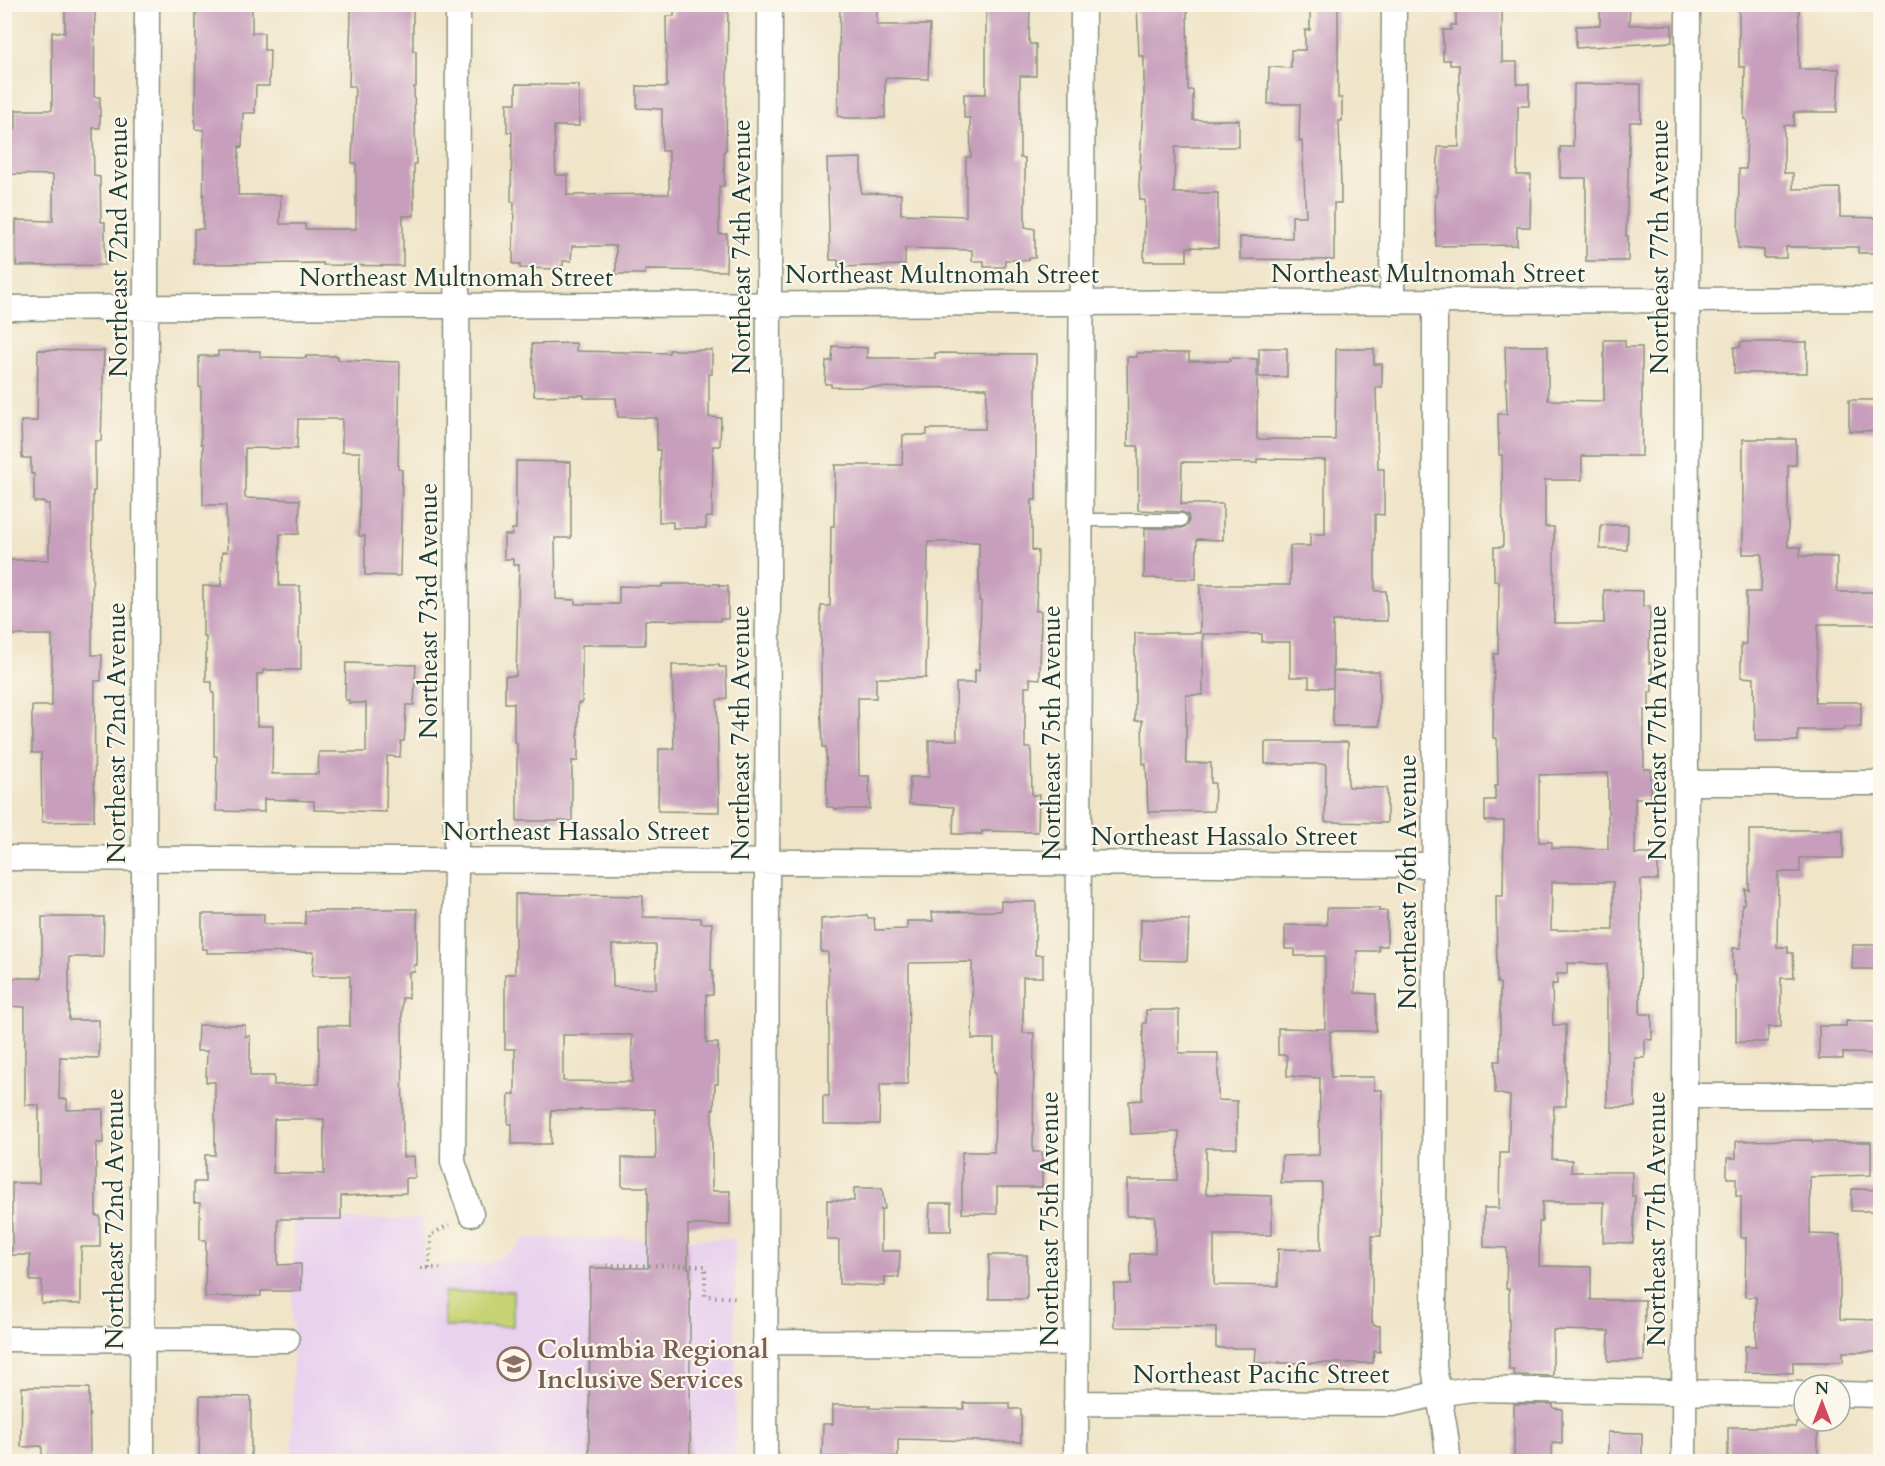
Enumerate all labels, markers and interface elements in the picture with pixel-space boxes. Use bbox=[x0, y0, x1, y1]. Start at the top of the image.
street label: Northeast 72nd Avenue bbox=[101, 116, 136, 378]
street label: Northeast 74th Avenue bbox=[724, 119, 759, 375]
street label: Northeast 77th Avenue bbox=[1642, 119, 1677, 375]
street label: Northeast Multnomah Street bbox=[1271, 256, 1585, 291]
street label: Northeast Multnomah Street bbox=[785, 257, 1099, 292]
street label: Northeast Multnomah Street bbox=[299, 260, 613, 295]
street label: Northeast 73rd Avenue bbox=[411, 483, 446, 739]
street label: Northeast 72nd Avenue bbox=[99, 602, 134, 864]
street label: Northeast 74th Avenue bbox=[723, 605, 758, 861]
street label: Northeast 75th Avenue bbox=[1034, 605, 1069, 861]
street label: Northeast 77th Avenue bbox=[1640, 605, 1675, 861]
street label: Northeast 76th Avenue bbox=[1390, 754, 1425, 1010]
street label: Northeast Hassalo Street bbox=[443, 814, 709, 849]
street label: Northeast Hassalo Street bbox=[1091, 819, 1357, 854]
street label: Northeast 72nd Avenue bbox=[97, 1088, 132, 1350]
street label: Northeast 75th Avenue bbox=[1032, 1091, 1067, 1347]
street label: Northeast 77th Avenue bbox=[1639, 1091, 1674, 1347]
place label: Columbia Regional Inclusive Services bbox=[537, 1332, 769, 1397]
school or university icon: Columbia Regional Inclusive Services bbox=[496, 1346, 532, 1382]
street label: Northeast Pacific Street bbox=[1133, 1357, 1389, 1392]
north arrow bbox=[1792, 1373, 1852, 1433]
text: N bbox=[1815, 1378, 1829, 1400]

